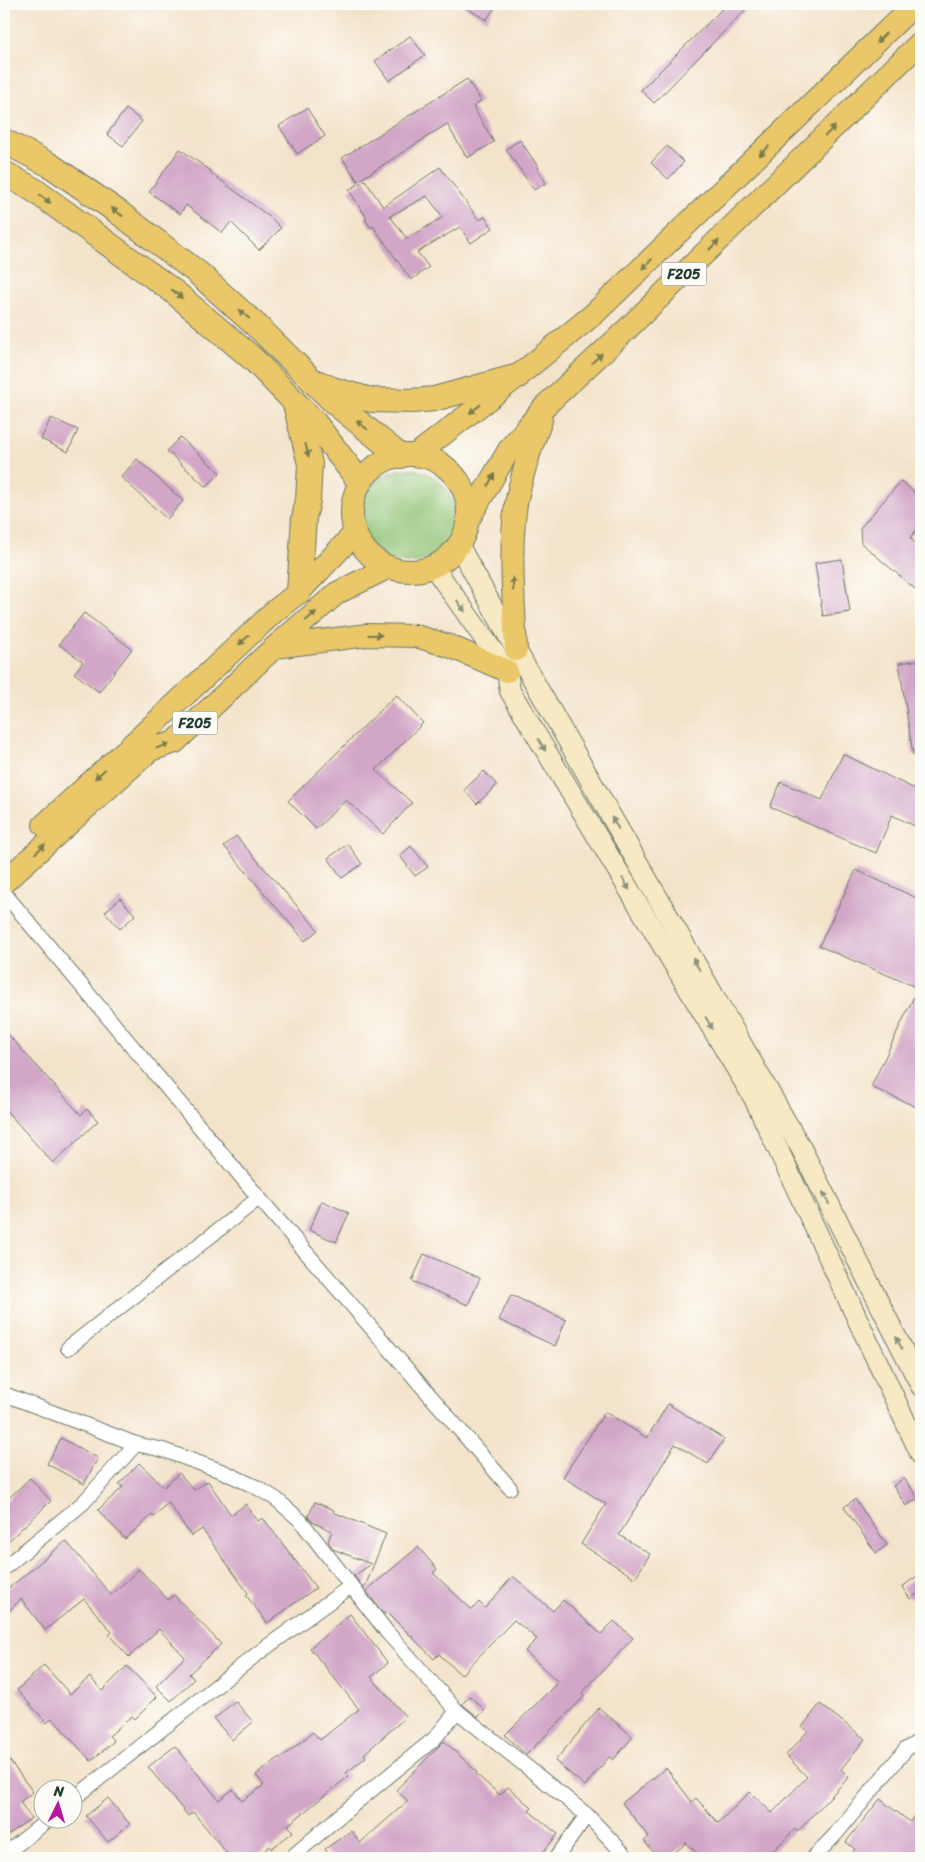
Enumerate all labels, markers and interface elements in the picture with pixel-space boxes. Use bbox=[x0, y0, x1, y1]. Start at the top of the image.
one-way arrow bbox=[875, 32, 887, 44]
one-way arrow bbox=[824, 125, 836, 137]
one-way arrow bbox=[758, 145, 770, 157]
one-way arrow bbox=[38, 193, 51, 204]
one-way arrow bbox=[110, 207, 124, 217]
one-way arrow bbox=[707, 239, 719, 251]
one-way arrow bbox=[641, 257, 653, 269]
road number: F205 bbox=[662, 262, 706, 286]
one-way arrow bbox=[170, 289, 183, 300]
one-way arrow bbox=[238, 308, 250, 320]
one-way arrow bbox=[591, 352, 603, 364]
one-way arrow bbox=[469, 404, 482, 415]
one-way arrow bbox=[356, 420, 369, 431]
one-way arrow bbox=[303, 442, 311, 457]
one-way arrow bbox=[487, 473, 496, 487]
one-way arrow bbox=[509, 575, 517, 591]
one-way arrow bbox=[456, 599, 466, 612]
one-way arrow bbox=[304, 610, 316, 622]
one-way arrow bbox=[367, 632, 383, 640]
one-way arrow bbox=[239, 634, 251, 646]
road number: F205 bbox=[172, 711, 218, 734]
one-way arrow bbox=[538, 738, 547, 751]
one-way arrow bbox=[156, 741, 171, 749]
one-way arrow bbox=[94, 768, 106, 780]
one-way arrow bbox=[611, 816, 619, 831]
one-way arrow bbox=[33, 843, 45, 855]
one-way arrow bbox=[621, 877, 630, 890]
one-way arrow bbox=[691, 958, 700, 971]
one-way arrow bbox=[705, 1017, 714, 1030]
one-way arrow bbox=[822, 1191, 830, 1205]
one-way arrow bbox=[895, 1336, 903, 1350]
text: N bbox=[52, 1779, 65, 1804]
north arrow bbox=[32, 1780, 82, 1830]

